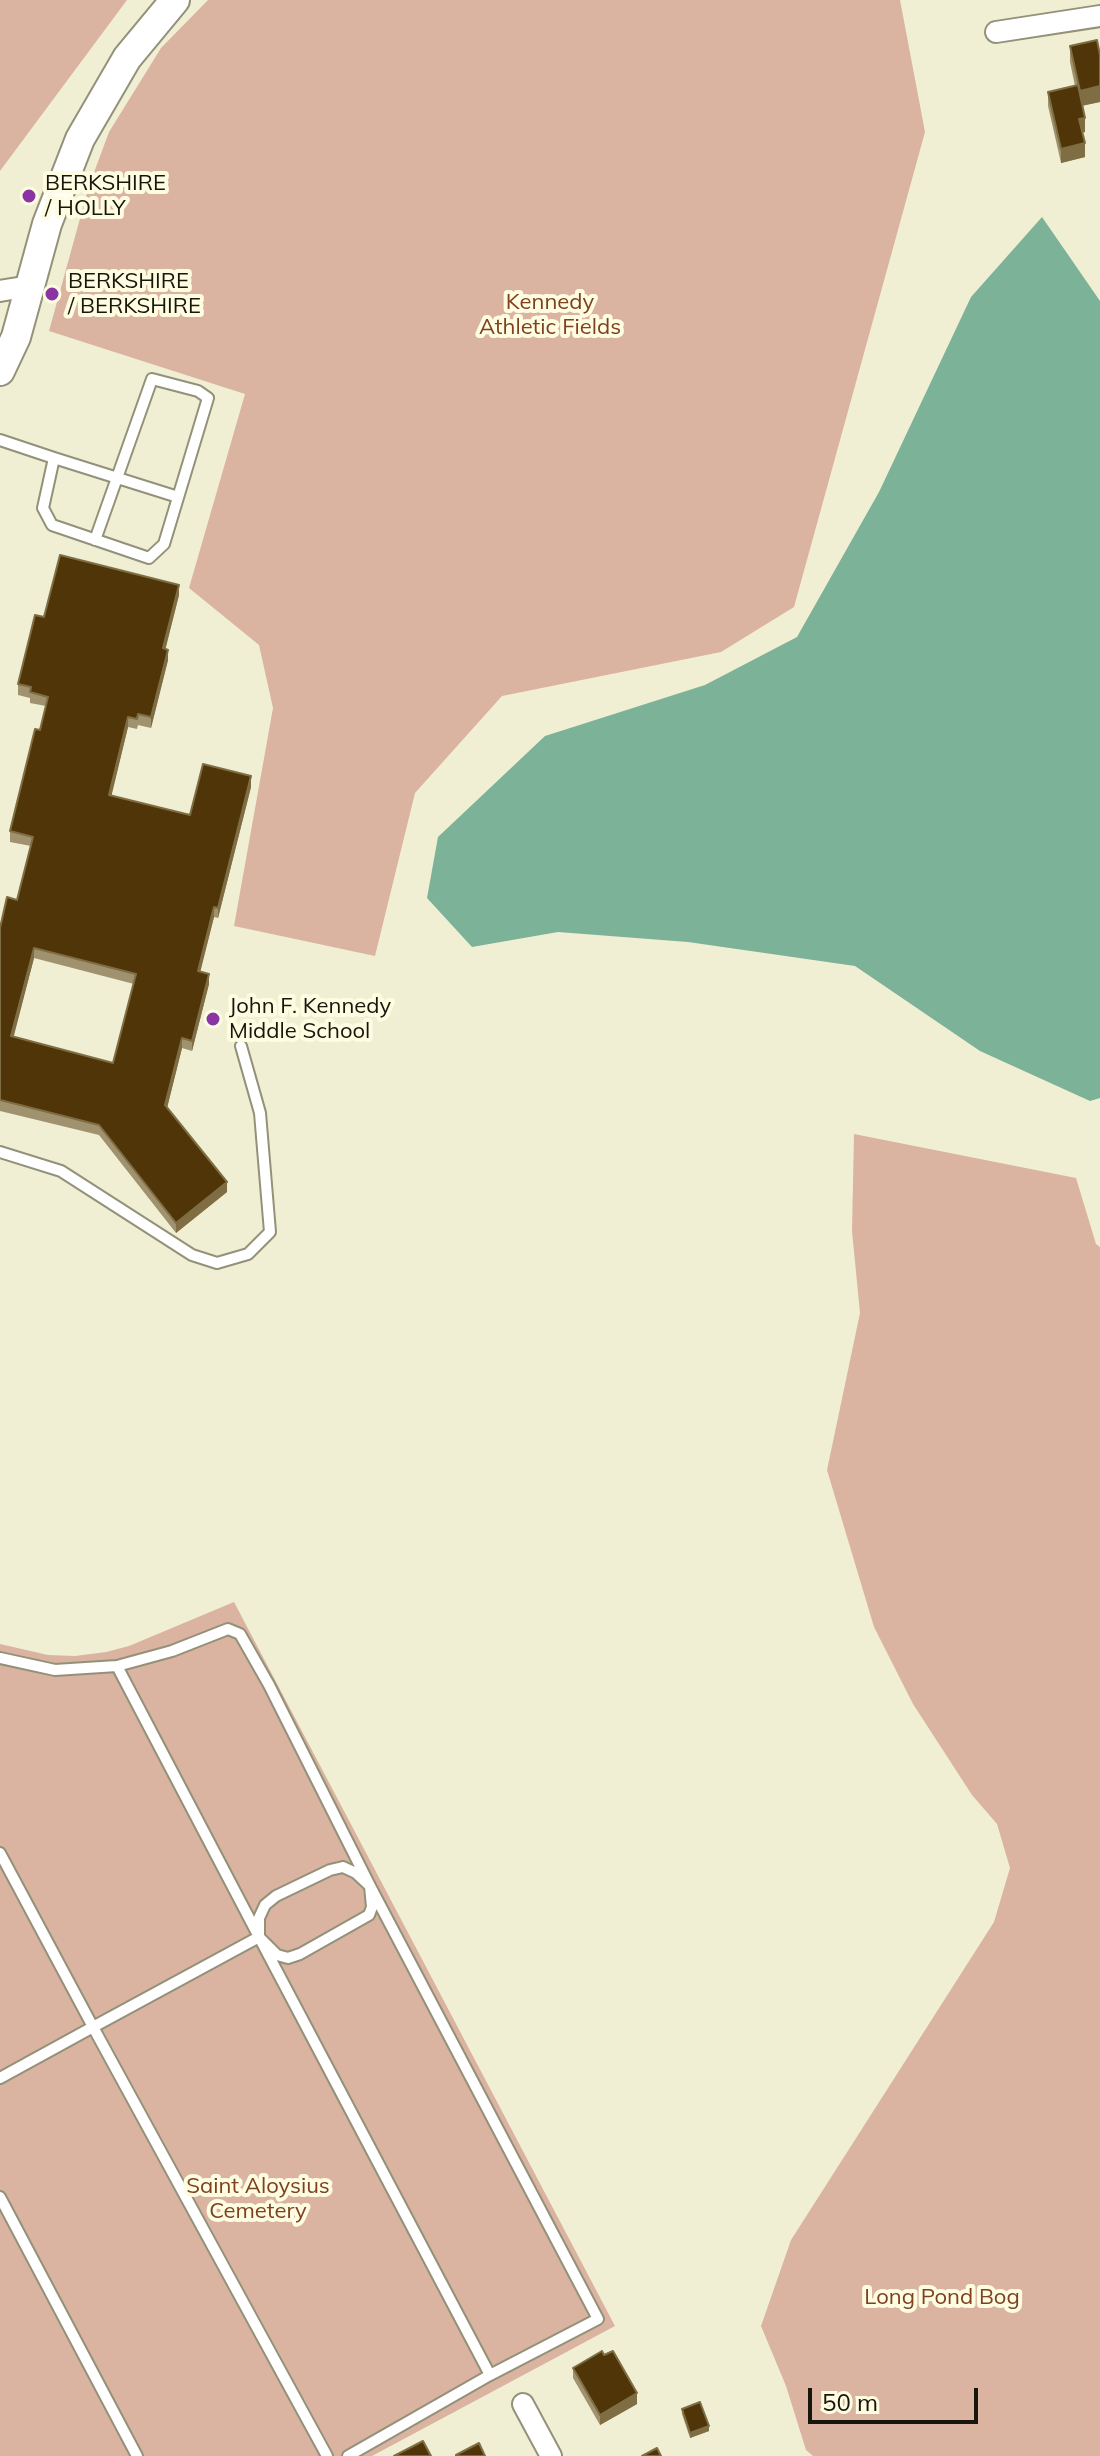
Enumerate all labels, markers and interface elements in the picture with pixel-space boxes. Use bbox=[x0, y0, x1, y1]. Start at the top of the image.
place label: BERKSHIRE / HOLLY bbox=[45, 170, 166, 222]
marker: BERKSHIRE / HOLLY bbox=[20, 187, 38, 205]
place label: BERKSHIRE / BERKSHIRE bbox=[68, 268, 201, 320]
marker: BERKSHIRE / BERKSHIRE bbox=[43, 285, 61, 303]
park label: Kennedy Athletic Fields bbox=[479, 289, 621, 340]
place label: John F. Kennedy Middle School bbox=[229, 993, 391, 1044]
marker: John F. Kennedy Middle School bbox=[204, 1010, 222, 1028]
park label: Saint Aloysius Cemetery bbox=[186, 2173, 330, 2224]
park label: Long Pond Bog bbox=[864, 2284, 1020, 2310]
scale bar bbox=[812, 2372, 982, 2422]
text: 50 m bbox=[822, 2387, 878, 2417]

